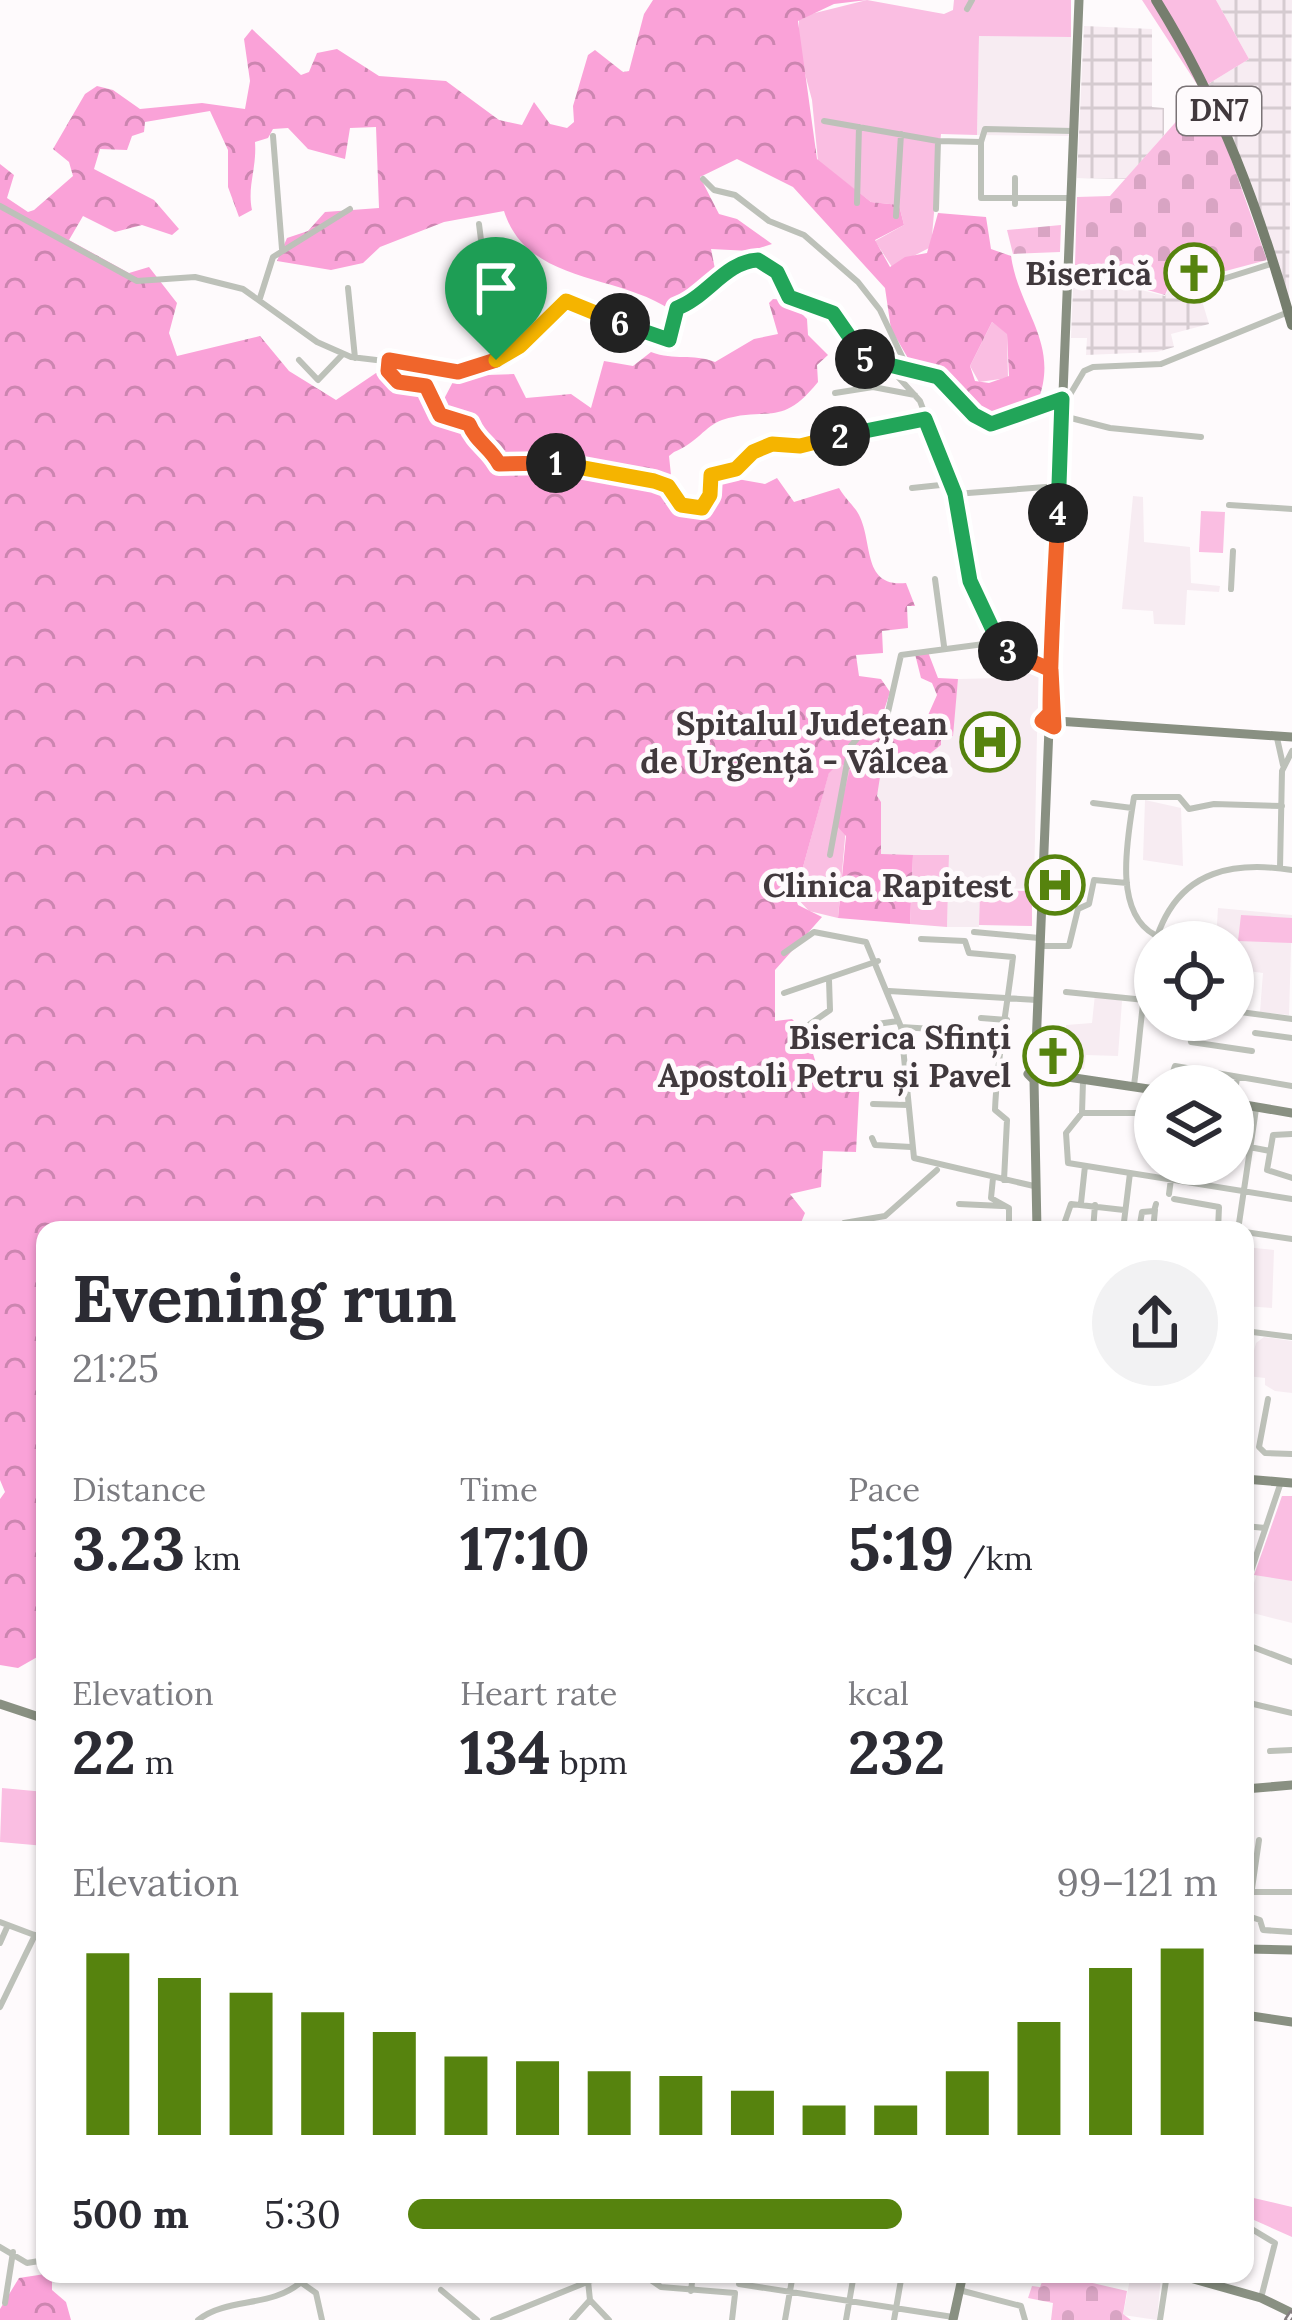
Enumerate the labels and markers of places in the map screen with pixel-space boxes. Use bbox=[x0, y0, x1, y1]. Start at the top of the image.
pin bbox=[445, 237, 547, 360]
church icon: Biserică bbox=[1163, 242, 1225, 304]
place label: Biserică bbox=[1025, 252, 1152, 294]
pin: 6 bbox=[590, 293, 650, 353]
pin: 5 bbox=[835, 329, 895, 389]
pin: 2 bbox=[810, 406, 870, 466]
pin: 1 bbox=[526, 433, 586, 493]
pin: 4 bbox=[1028, 483, 1088, 543]
pin: 3 bbox=[978, 621, 1038, 681]
place label: Spitalul Județean de Urgență - Vâlcea bbox=[640, 702, 948, 783]
hospital icon: Spitalul Județean de Urgență - Vâlcea bbox=[959, 711, 1021, 773]
hospital icon: Clinica Rapitest bbox=[1024, 854, 1086, 916]
place label: Clinica Rapitest bbox=[763, 864, 1014, 906]
place label: Biserica Sfinți Apostoli Petru și Pavel bbox=[658, 1016, 1011, 1097]
church icon: Biserica Sfinți Apostoli Petru și Pavel bbox=[1022, 1025, 1084, 1087]

